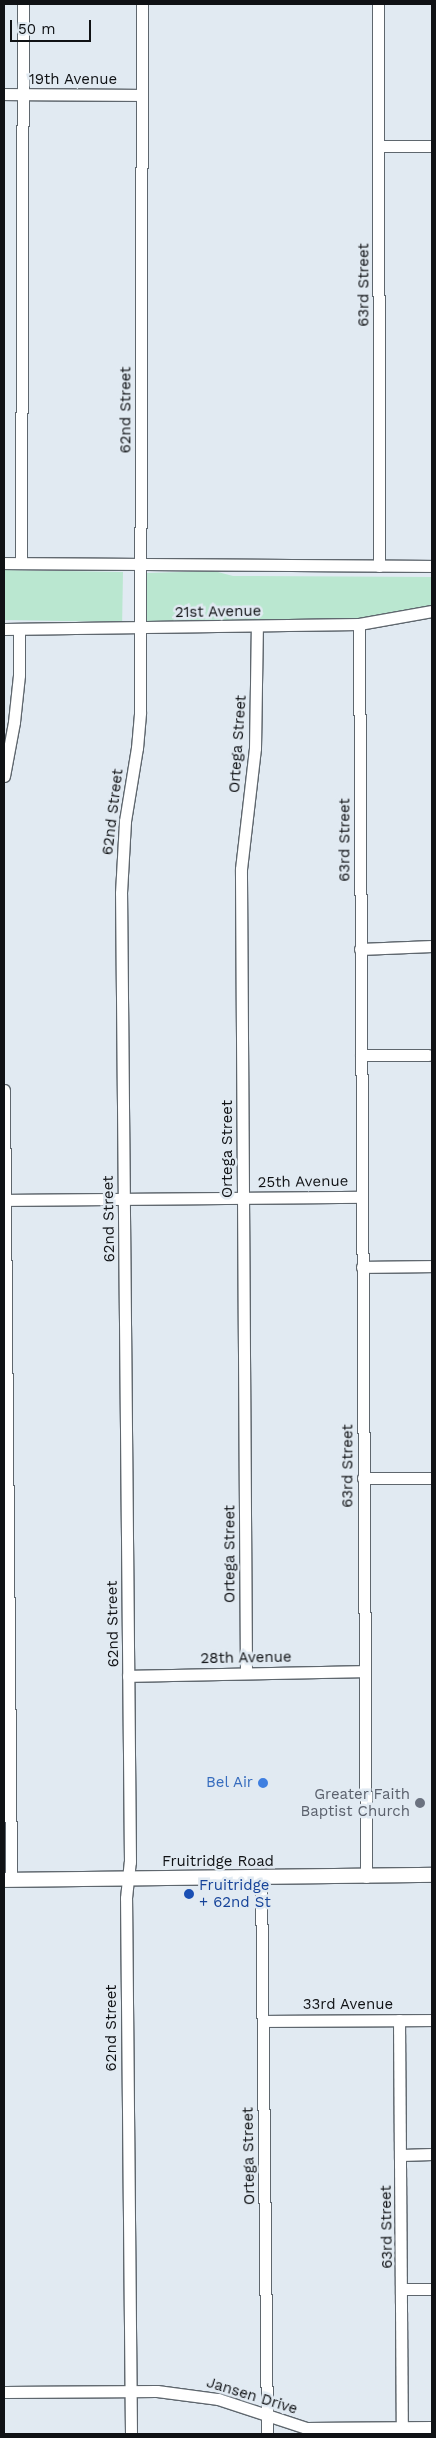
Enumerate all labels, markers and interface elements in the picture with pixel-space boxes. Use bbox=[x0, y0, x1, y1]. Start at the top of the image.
scale bar bbox=[12, 10, 94, 42]
text: 50 m bbox=[18, 20, 55, 38]
street label: 19th Avenue bbox=[29, 71, 117, 89]
street label: 63rd Street bbox=[355, 243, 373, 327]
street label: 62nd Street bbox=[117, 367, 135, 453]
street label: 21st Avenue bbox=[174, 602, 262, 622]
street label: Ortega Street bbox=[226, 694, 250, 794]
street label: 62nd Street bbox=[99, 768, 127, 856]
street label: 63rd Street bbox=[336, 798, 354, 882]
street label: Ortega Street bbox=[219, 1100, 237, 1198]
street label: 25th Avenue bbox=[257, 1172, 349, 1192]
street label: 62nd Street bbox=[99, 1175, 119, 1263]
street label: 63rd Street bbox=[339, 1424, 357, 1508]
street label: Ortega Street bbox=[221, 1505, 239, 1603]
street label: 62nd Street bbox=[103, 1580, 123, 1668]
street label: 28th Avenue bbox=[200, 1648, 292, 1668]
place label: Bel Air bbox=[205, 1774, 253, 1792]
marker: Bel Air bbox=[257, 1777, 269, 1789]
place label: Greater Faith Baptist Church bbox=[300, 1785, 410, 1820]
marker: Greater Faith Baptist Church bbox=[414, 1797, 426, 1809]
street label: Fruitridge Road bbox=[162, 1853, 274, 1871]
place label: Fruitridge + 62nd St bbox=[199, 1876, 271, 1911]
marker: Fruitridge + 62nd St bbox=[183, 1888, 195, 1900]
street label: 62nd Street bbox=[103, 1985, 121, 2071]
street label: 33rd Avenue bbox=[303, 1996, 393, 2014]
street label: Ortega Street bbox=[239, 2107, 259, 2205]
street label: 63rd Street bbox=[377, 2185, 397, 2269]
street label: Jansen Drive bbox=[204, 2374, 300, 2418]

